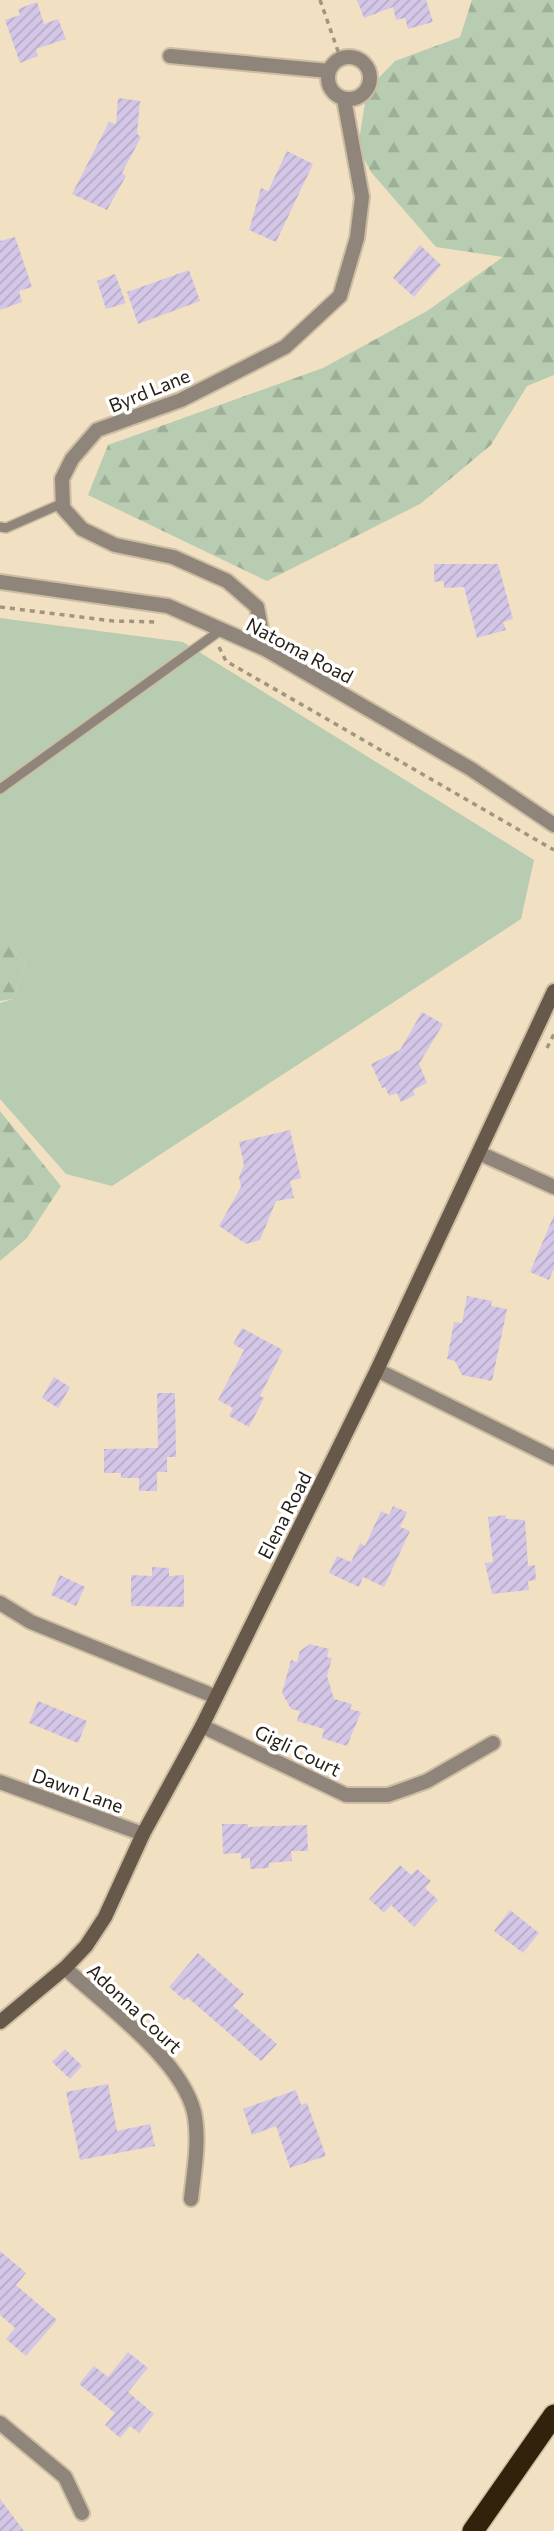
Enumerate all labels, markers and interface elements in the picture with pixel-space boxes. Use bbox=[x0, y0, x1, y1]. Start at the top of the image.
street label: Byrd Lane bbox=[105, 363, 193, 417]
street label: Natoma Road bbox=[243, 612, 357, 688]
street label: Elena Road bbox=[252, 1467, 316, 1563]
street label: Gigli Court bbox=[251, 1719, 345, 1781]
street label: Dawn Lane bbox=[29, 1763, 127, 1817]
street label: Adonna Court bbox=[83, 1958, 187, 2058]

